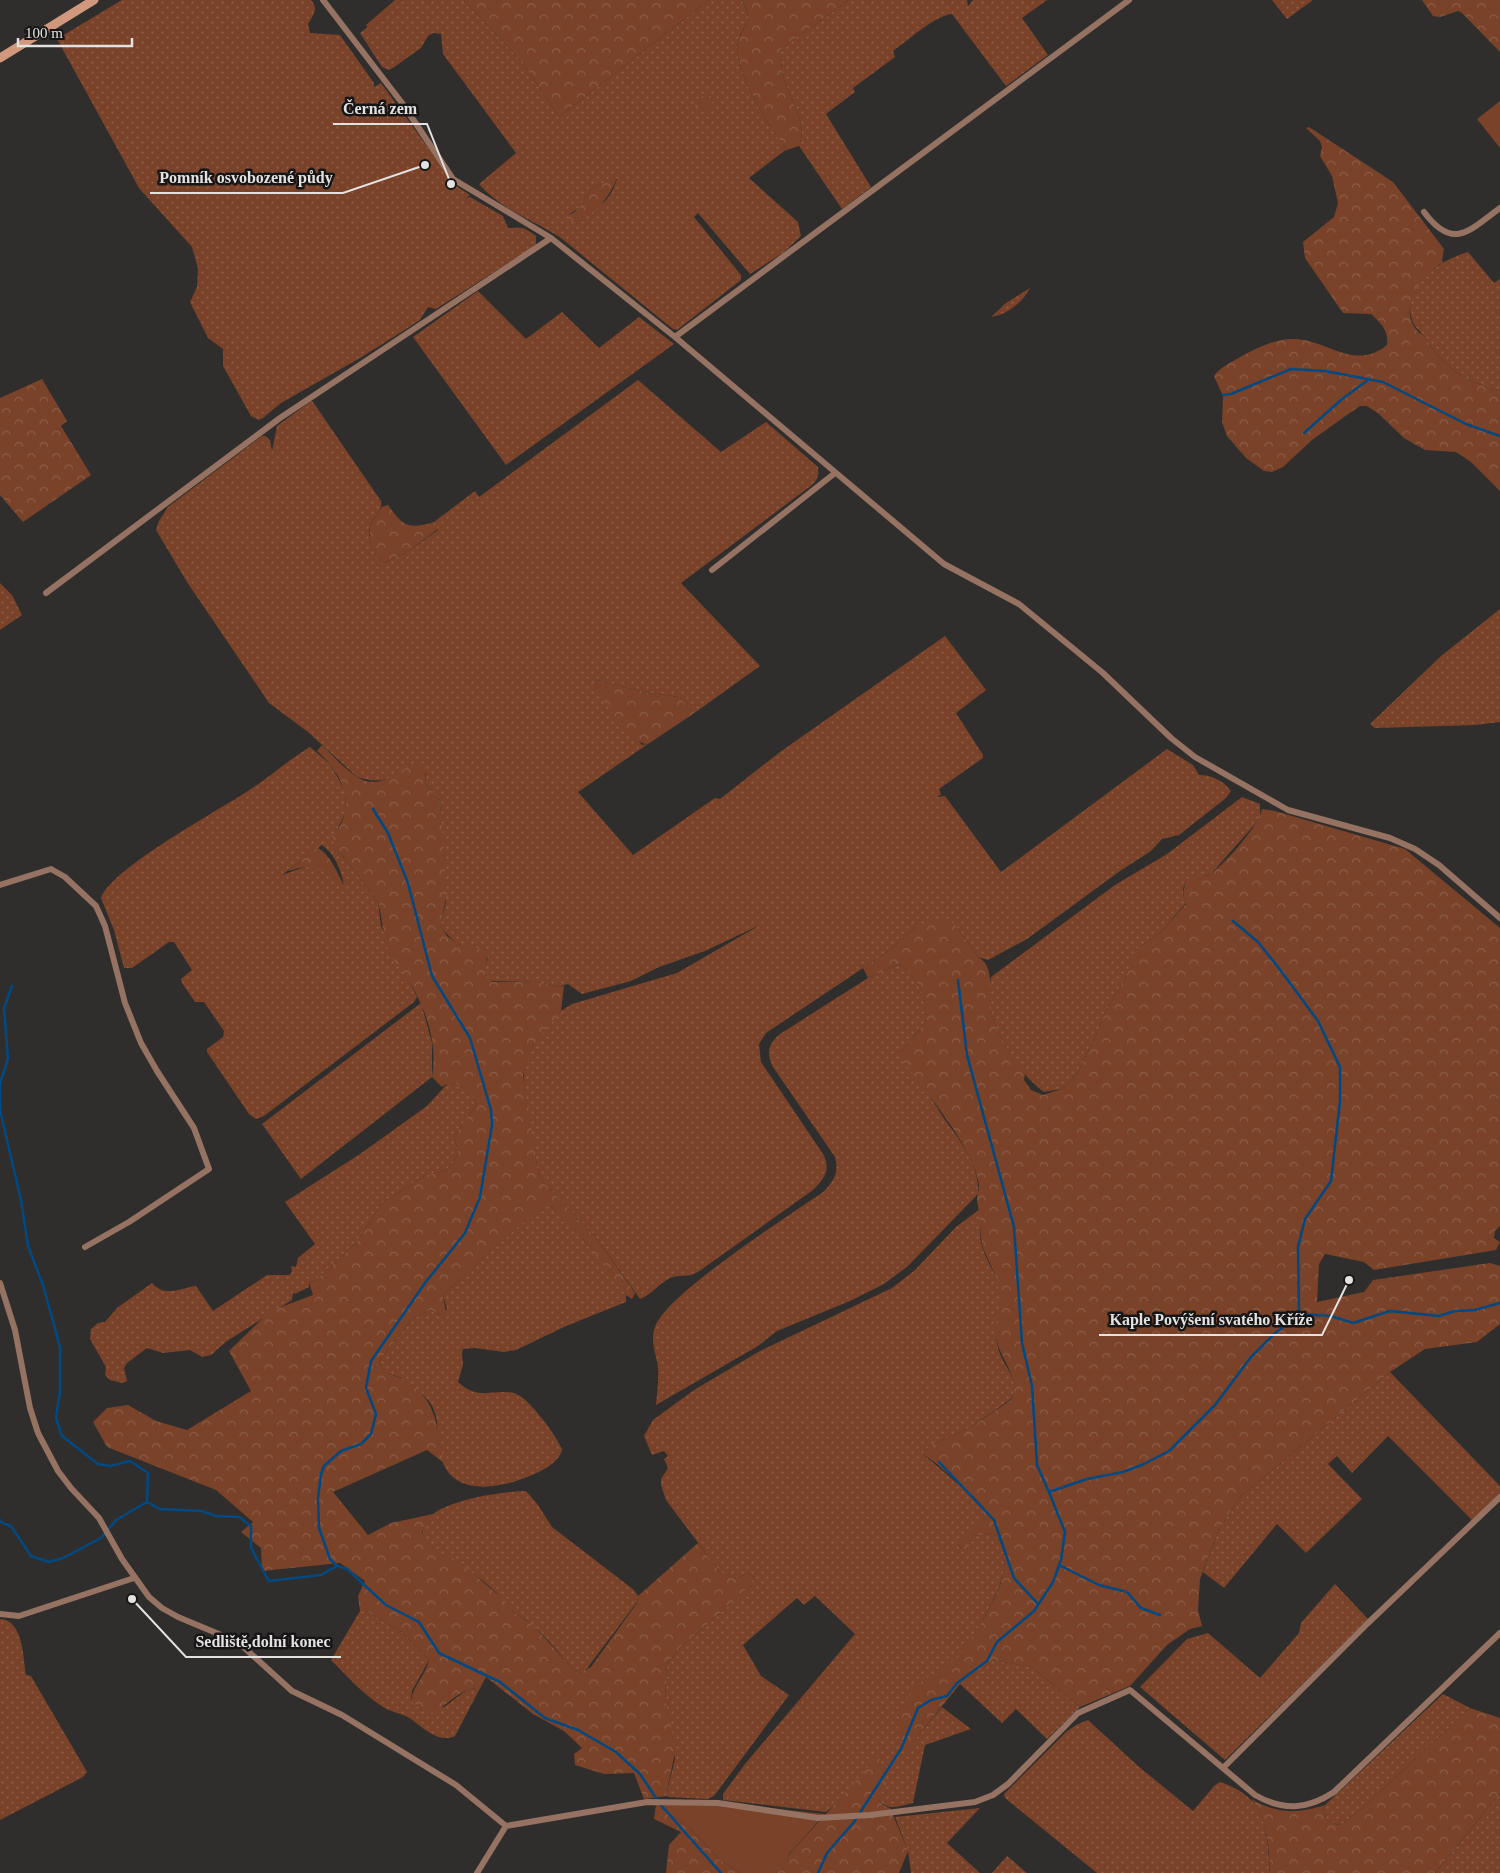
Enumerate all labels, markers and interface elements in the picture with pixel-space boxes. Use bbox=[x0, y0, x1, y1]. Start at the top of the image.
scale bar bbox=[18, 15, 131, 47]
text: 100 m bbox=[25, 25, 63, 41]
callout: Černá zem bbox=[333, 93, 427, 124]
text: Černá zem bbox=[343, 99, 418, 117]
callout: Pomník osvobozené půdy bbox=[150, 162, 343, 193]
text: Pomník osvobozené půdy bbox=[159, 169, 333, 187]
callout: Kaple Povýšení svatého Kříže bbox=[1099, 1304, 1322, 1335]
text: Kaple Povýšení svatého Kříže bbox=[1109, 1311, 1313, 1329]
callout: Sedliště,dolní konec bbox=[186, 1626, 341, 1657]
text: Sedliště,dolní konec bbox=[195, 1633, 331, 1650]

